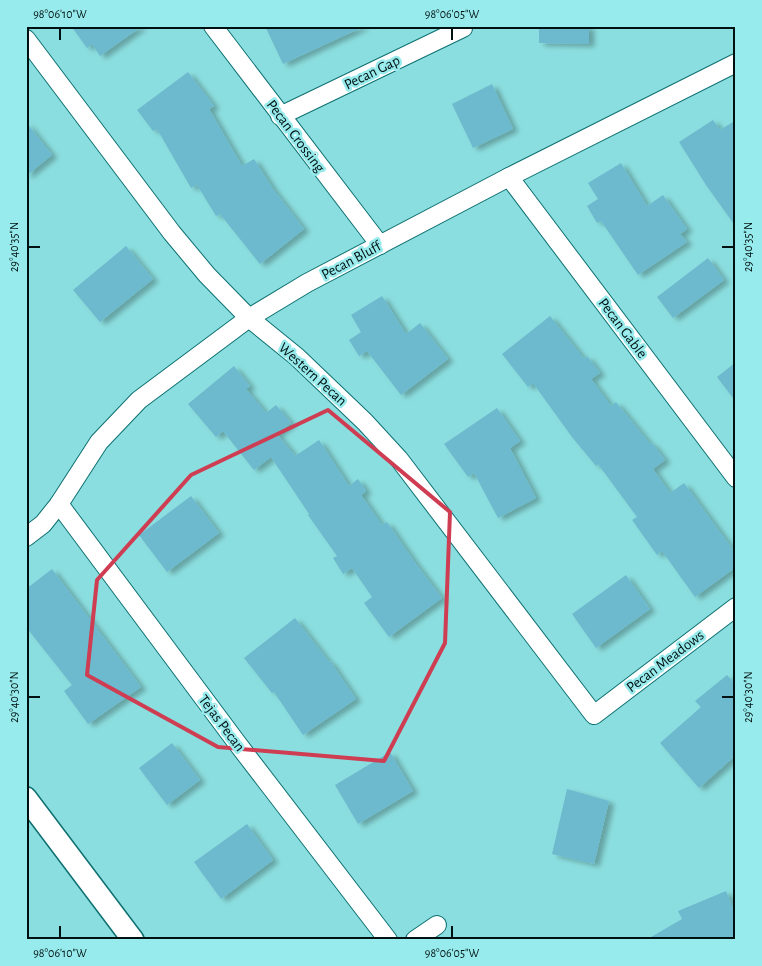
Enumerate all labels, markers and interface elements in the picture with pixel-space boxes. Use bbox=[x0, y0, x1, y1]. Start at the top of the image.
text: 98°06'10"W bbox=[33, 8, 87, 20]
text: 98°06'05"W bbox=[425, 8, 479, 20]
street label: Pecan Gap bbox=[342, 53, 403, 92]
street label: Pecan Crossing bbox=[264, 97, 328, 176]
text: 29°40'35"N bbox=[8, 222, 20, 272]
text: 29°40'35"N bbox=[742, 222, 754, 272]
street label: Pecan Bluff bbox=[319, 238, 385, 282]
street label: Pecan Gable bbox=[595, 296, 650, 361]
street label: Western Pecan bbox=[276, 340, 350, 409]
street label: Pecan Meadows bbox=[624, 628, 707, 695]
text: 29°40'30"N bbox=[8, 671, 20, 723]
text: 29°40'30"N bbox=[742, 671, 754, 723]
street label: Tejas Pecan bbox=[196, 692, 248, 754]
text: 98°06'10"W bbox=[33, 947, 87, 959]
text: 98°06'05"W bbox=[425, 947, 479, 959]

